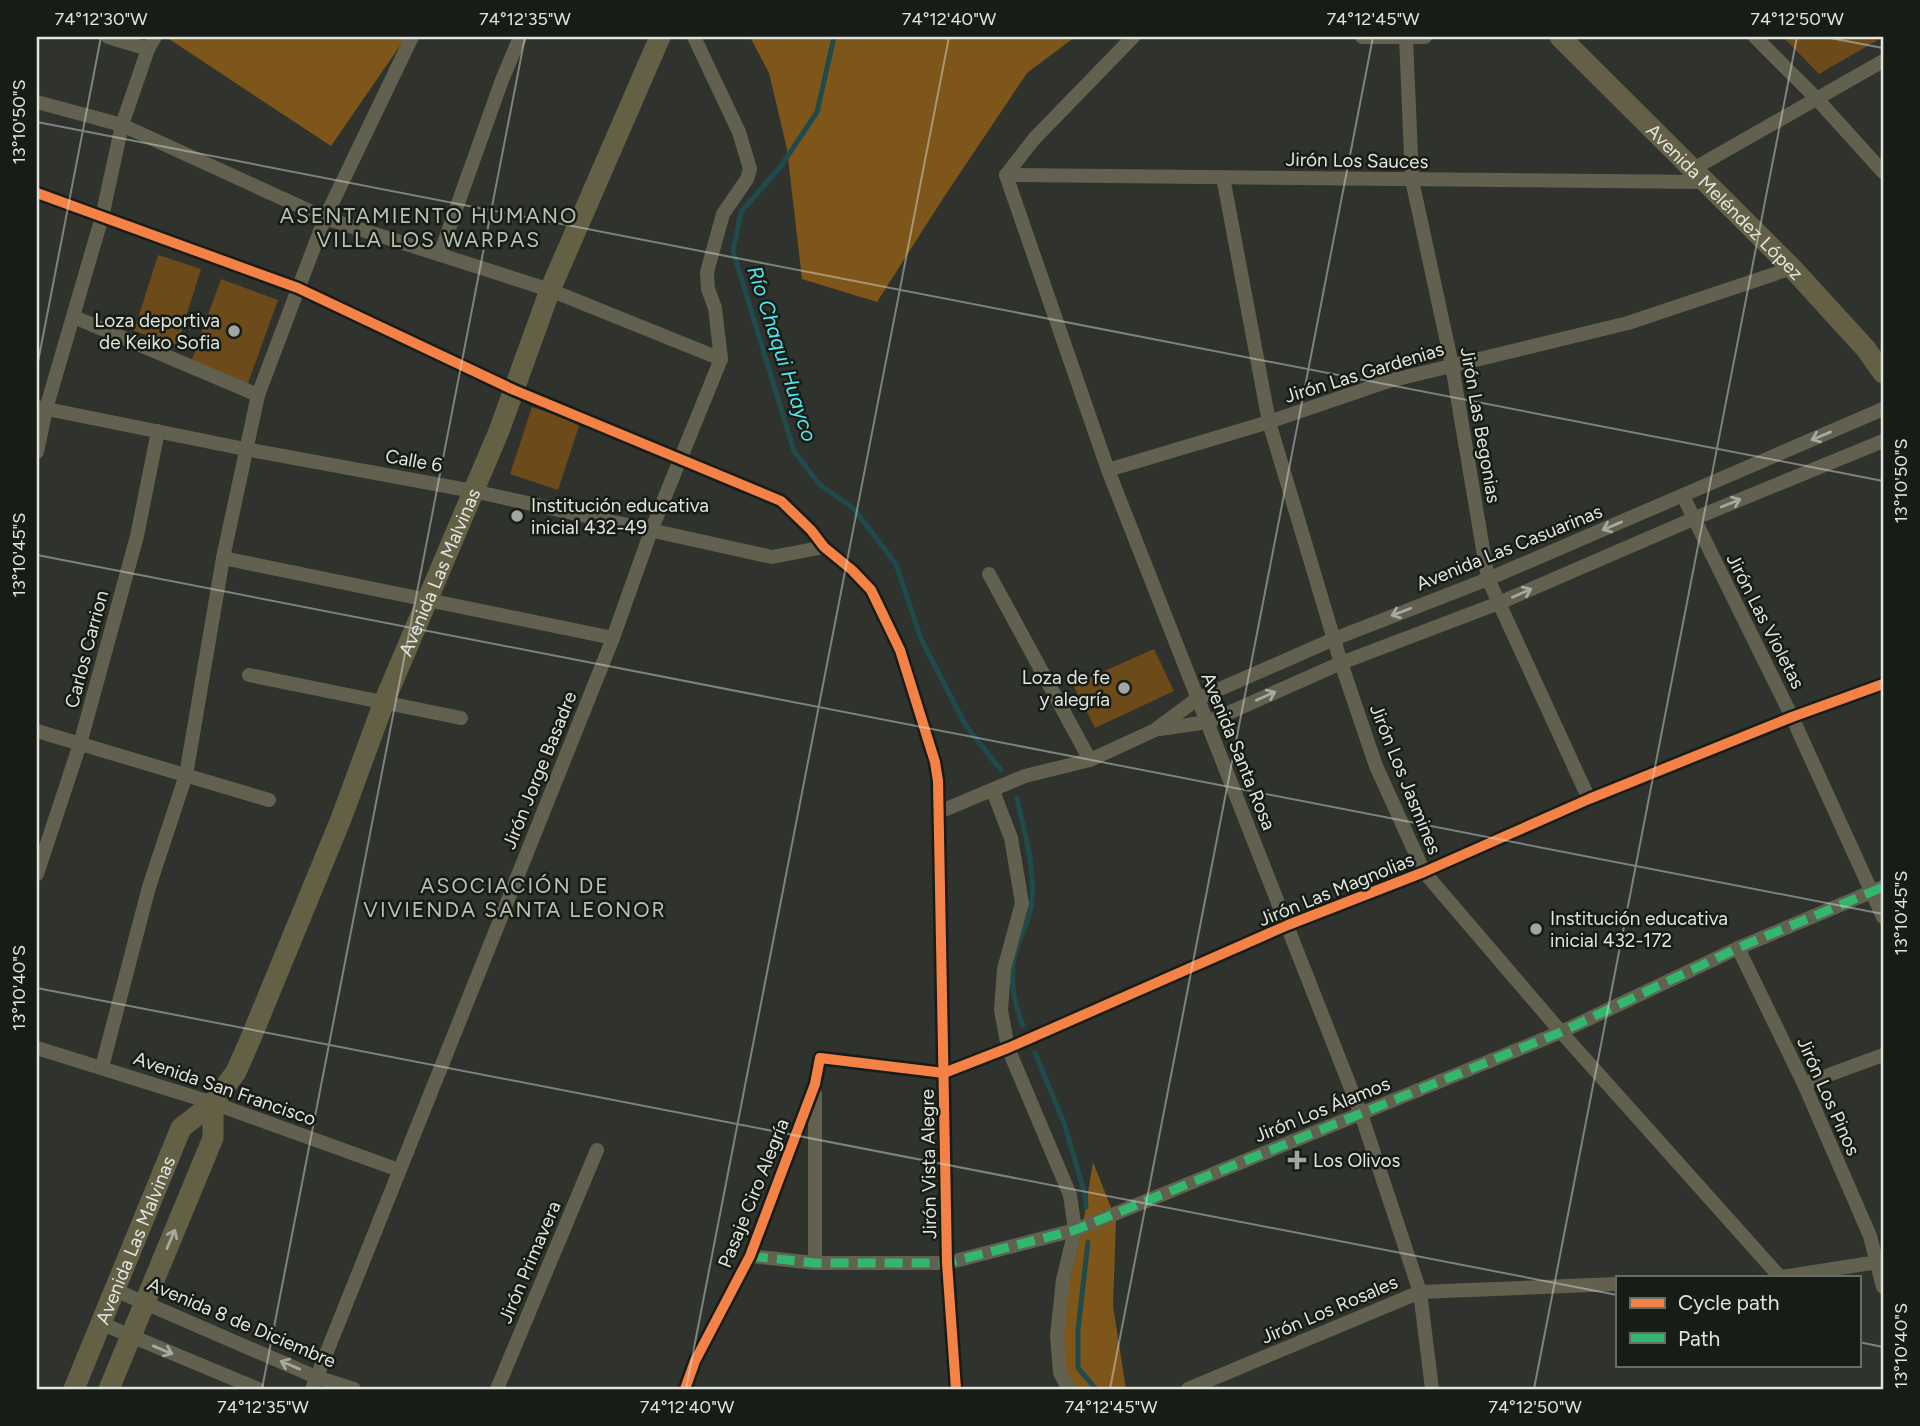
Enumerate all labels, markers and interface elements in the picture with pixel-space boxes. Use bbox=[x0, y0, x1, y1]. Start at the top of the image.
text: 74°12'30"W bbox=[55, 8, 148, 30]
text: 74°12'35"W bbox=[479, 8, 572, 30]
text: 74°12'40"W bbox=[902, 8, 997, 30]
text: 74°12'45"W bbox=[1326, 8, 1420, 30]
text: 74°12'50"W bbox=[1750, 8, 1844, 30]
text: 13°10'50"S bbox=[8, 79, 30, 165]
street label: Avenida Meléndez López bbox=[1641, 119, 1808, 285]
street label: Jirón Los Sauces bbox=[1285, 148, 1429, 173]
district label: ASENTAMIENTO HUMANO VILLA LOS WARPAS bbox=[280, 203, 578, 252]
water label: Río Chaqui Huayco bbox=[742, 263, 823, 445]
place label: Loza deportiva de Keiko Sofia bbox=[94, 309, 220, 354]
marker: Loza deportiva de Keiko Sofia bbox=[226, 323, 242, 339]
street label: Jirón Las Gardenias bbox=[1282, 337, 1447, 408]
street label: Jirón Las Begonias bbox=[1455, 345, 1506, 505]
one-way arrow bbox=[1810, 430, 1832, 443]
text: 13°10'50"S bbox=[1890, 438, 1912, 524]
street label: Calle 6 bbox=[384, 444, 444, 477]
street label: Avenida Las Malvinas bbox=[394, 485, 485, 660]
place label: Institución educativa inicial 432-49 bbox=[531, 494, 709, 539]
one-way arrow bbox=[1720, 496, 1742, 509]
street label: Avenida Las Casuarinas bbox=[1413, 500, 1606, 595]
marker: Institución educativa inicial 432-49 bbox=[509, 508, 525, 524]
text: 13°10'45"S bbox=[8, 513, 30, 597]
one-way arrow bbox=[1601, 520, 1623, 533]
street label: Jirón Las Violetas bbox=[1722, 550, 1810, 693]
one-way arrow bbox=[1511, 586, 1532, 599]
street label: Carlos Carrion bbox=[60, 588, 113, 710]
one-way arrow bbox=[1391, 607, 1413, 620]
place label: Loza de fe y alegría bbox=[1022, 666, 1110, 711]
street label: Avenida Santa Rosa bbox=[1196, 669, 1281, 833]
marker: Loza de fe y alegría bbox=[1116, 680, 1132, 696]
street label: Jirón Jorge Basadre bbox=[497, 688, 582, 852]
one-way arrow bbox=[1255, 689, 1276, 702]
street label: Jirón Los Jasmines bbox=[1365, 701, 1446, 858]
street label: Jirón Las Magnolias bbox=[1255, 848, 1417, 931]
text: 13°10'45"S bbox=[1890, 871, 1912, 955]
district label: ASOCIACIÓN DE VIVIENDA SANTA LEONOR bbox=[363, 873, 667, 922]
place label: Institución educativa inicial 432-172 bbox=[1550, 907, 1728, 952]
marker: Institución educativa inicial 432-172 bbox=[1528, 921, 1544, 937]
text: 13°10'40"S bbox=[8, 945, 30, 1031]
street label: Jirón Los Pinos bbox=[1792, 1033, 1865, 1159]
street label: Avenida San Francisco bbox=[131, 1046, 319, 1131]
street label: Jirón Los Álamos bbox=[1251, 1072, 1393, 1147]
street label: Jirón Vista Alegre bbox=[916, 1089, 941, 1239]
street label: Pasaje Ciro Alegría bbox=[713, 1115, 794, 1271]
place label: Los Olivos bbox=[1313, 1149, 1400, 1172]
marker: Los Olivos bbox=[1287, 1150, 1307, 1170]
street label: Avenida Las Malvinas bbox=[91, 1153, 180, 1328]
street label: Jirón Primavera bbox=[493, 1198, 566, 1327]
one-way arrow bbox=[165, 1229, 178, 1250]
street label: Jirón Los Rosales bbox=[1257, 1270, 1401, 1349]
street label: Avenida 8 de Diciembre bbox=[144, 1272, 339, 1373]
legend bbox=[1616, 1276, 1860, 1366]
text: Cycle path bbox=[1678, 1290, 1779, 1315]
text: 13°10'40"S bbox=[1890, 1303, 1912, 1389]
text: Path bbox=[1678, 1326, 1720, 1351]
one-way arrow bbox=[152, 1344, 173, 1357]
one-way arrow bbox=[280, 1358, 301, 1371]
text: 74°12'35"W bbox=[217, 1396, 310, 1418]
text: 74°12'40"W bbox=[640, 1396, 735, 1418]
text: 74°12'45"W bbox=[1064, 1396, 1158, 1418]
text: 74°12'50"W bbox=[1488, 1396, 1582, 1418]

